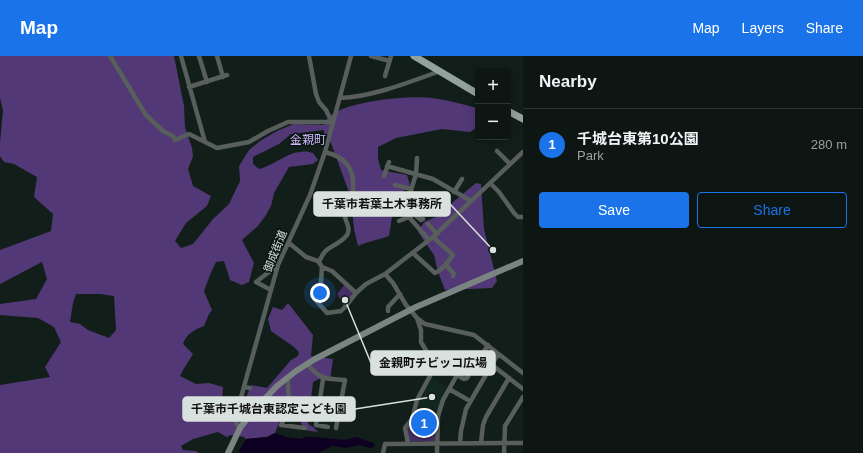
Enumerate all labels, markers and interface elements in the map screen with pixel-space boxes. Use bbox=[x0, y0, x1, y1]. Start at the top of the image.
text: Map bbox=[20, 17, 58, 38]
text: Map bbox=[692, 20, 720, 36]
text: Layers bbox=[742, 20, 784, 36]
text: Share bbox=[806, 20, 843, 36]
map controls bbox=[475, 68, 511, 140]
button: + bbox=[475, 68, 511, 104]
text: Nearby bbox=[539, 72, 597, 91]
button: − bbox=[475, 104, 511, 140]
text: 千城台東第10公園 bbox=[577, 130, 699, 147]
district label: 金親町 bbox=[290, 133, 326, 147]
text: 1 bbox=[548, 137, 556, 152]
text: 280 m bbox=[811, 137, 847, 152]
text: Park bbox=[577, 148, 604, 163]
callout: 千葉市若葉土木事務所 bbox=[314, 192, 450, 216]
button: Save bbox=[539, 192, 689, 228]
button: Share bbox=[697, 192, 847, 228]
text: 千葉市若葉土木事務所 bbox=[322, 197, 442, 211]
street label: 御成街道 bbox=[261, 228, 289, 275]
your location bbox=[310, 283, 330, 303]
callout: 金親町チビッコ広場 bbox=[371, 351, 495, 375]
text: 金親町チビッコ広場 bbox=[379, 356, 487, 370]
callout: 千葉市千城台東認定こども園 bbox=[183, 397, 355, 421]
text: 千葉市千城台東認定こども園 bbox=[191, 402, 347, 416]
pin: 1 bbox=[411, 408, 437, 438]

